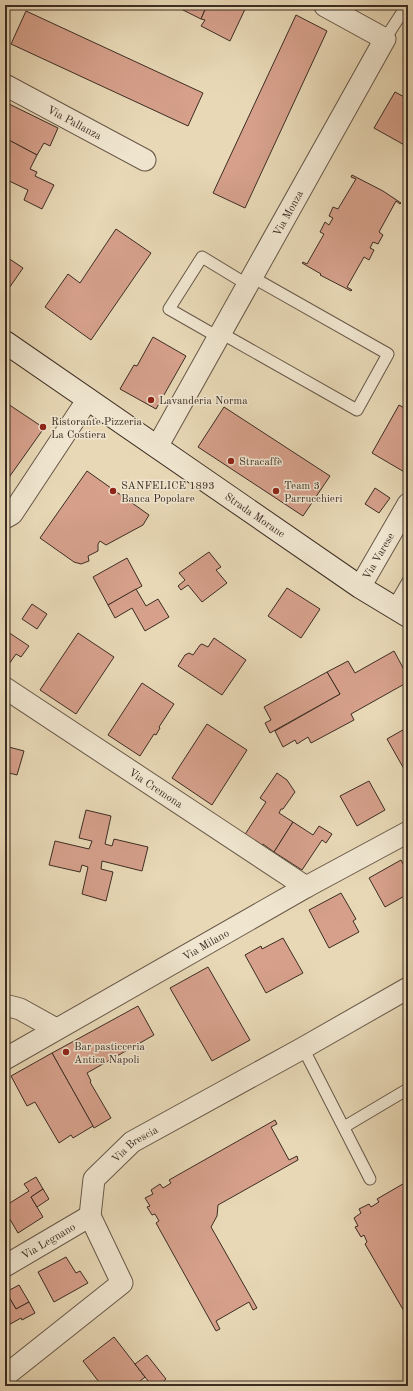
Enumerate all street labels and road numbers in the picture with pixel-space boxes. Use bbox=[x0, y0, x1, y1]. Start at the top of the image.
street label: Via Pallanza bbox=[45, 105, 103, 143]
street label: Via Monza bbox=[272, 189, 306, 238]
street label: Strada Morane bbox=[222, 491, 287, 540]
street label: Via Varese bbox=[362, 531, 397, 582]
street label: Via Cremona bbox=[126, 767, 185, 811]
street label: Via Milano bbox=[181, 928, 231, 963]
street label: Via Brescia bbox=[110, 1125, 161, 1165]
street label: Via Legnano bbox=[20, 1222, 78, 1262]

